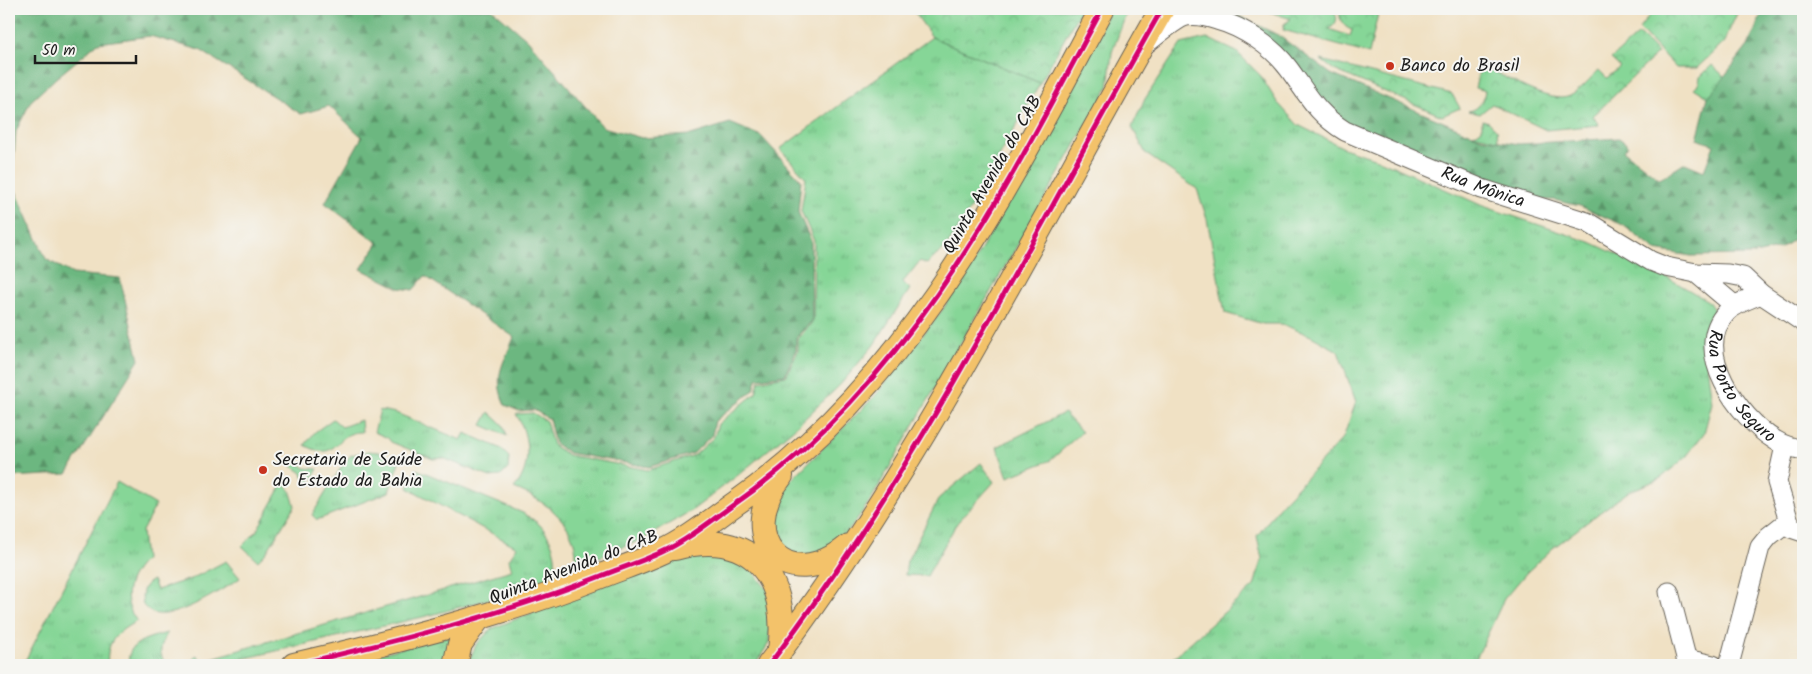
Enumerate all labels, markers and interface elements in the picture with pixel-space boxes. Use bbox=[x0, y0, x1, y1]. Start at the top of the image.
scale bar bbox=[35, 32, 136, 64]
text: 50 m bbox=[42, 39, 76, 63]
place label: Banco do Brasil bbox=[1400, 52, 1520, 81]
marker: Banco do Brasil bbox=[1384, 60, 1396, 72]
street label: Quinta Avenida do CAB bbox=[936, 90, 1050, 260]
street label: Rua Mônica bbox=[1436, 159, 1528, 216]
street label: Rua Porto Seguro bbox=[1699, 327, 1782, 451]
place label: Secretaria de Saúde do Estado da Bahia bbox=[273, 446, 422, 496]
marker: Secretaria de Saúde do Estado da Bahia bbox=[257, 464, 269, 476]
street label: Quinta Avenida do CAB bbox=[485, 522, 663, 614]

